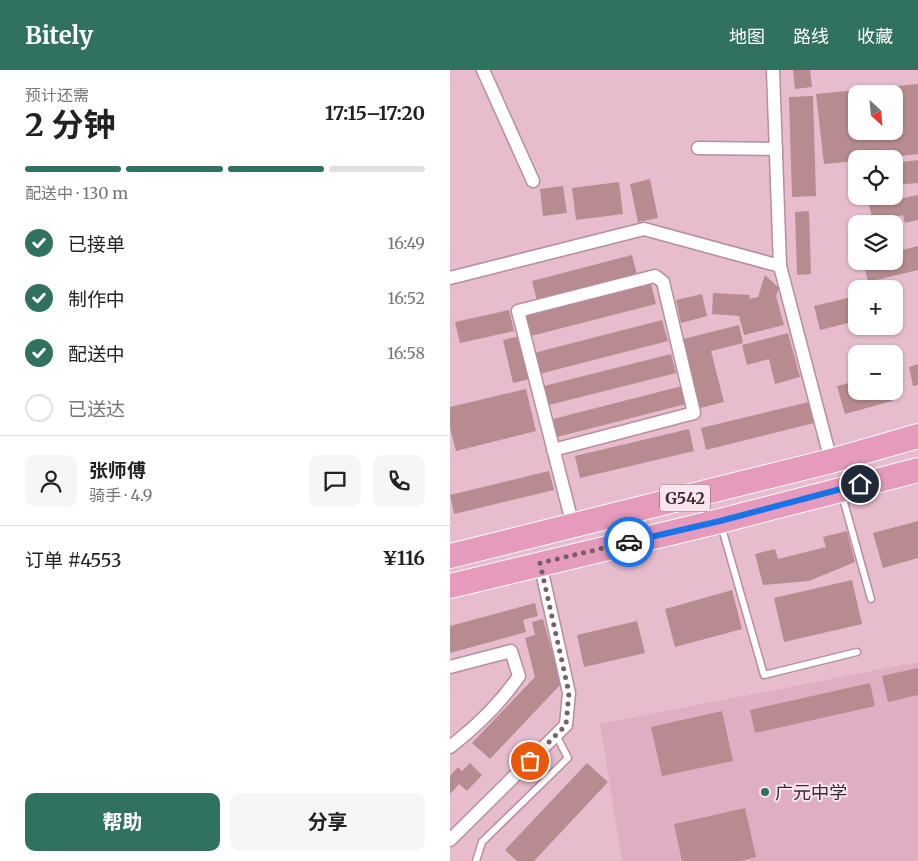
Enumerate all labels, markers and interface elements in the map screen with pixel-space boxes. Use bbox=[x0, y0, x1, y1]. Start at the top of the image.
text: Bitely bbox=[25, 20, 93, 51]
text: 地图 bbox=[729, 25, 765, 48]
text: 路线 bbox=[793, 25, 829, 48]
text: 收藏 bbox=[857, 25, 893, 48]
text: 预计还需 bbox=[25, 85, 89, 105]
north arrow bbox=[848, 85, 902, 140]
map controls bbox=[848, 85, 903, 400]
text: 17:15–17:20 bbox=[325, 101, 425, 125]
text: 2 分钟 bbox=[25, 105, 115, 145]
button: locate bbox=[848, 150, 903, 205]
text: 配送中 · 130 m bbox=[25, 183, 128, 203]
button: layers bbox=[848, 215, 903, 270]
icon: check bbox=[25, 229, 53, 257]
text: 已接单 bbox=[68, 232, 125, 256]
text: 16:49 bbox=[388, 233, 425, 253]
button: + bbox=[848, 280, 903, 335]
icon: check bbox=[25, 284, 53, 312]
text: 制作中 bbox=[68, 287, 125, 311]
text: 16:52 bbox=[388, 288, 425, 308]
icon: check bbox=[25, 339, 53, 367]
text: 配送中 bbox=[68, 342, 125, 366]
text: 16:58 bbox=[387, 343, 425, 363]
button: − bbox=[848, 345, 903, 400]
text: 已送达 bbox=[68, 397, 125, 421]
button: person bbox=[25, 455, 77, 507]
button: chat bbox=[309, 455, 361, 507]
button: phone bbox=[373, 455, 425, 507]
text: 张师傅 bbox=[89, 458, 146, 482]
pin bbox=[839, 463, 881, 505]
icon: home bbox=[846, 470, 874, 498]
road number: G542 bbox=[660, 484, 710, 512]
text: 骑手 · 4.9 bbox=[89, 485, 152, 505]
courier bbox=[604, 517, 654, 567]
icon: car bbox=[615, 528, 643, 556]
text: ¥116 bbox=[382, 546, 425, 570]
text: 订单 #4553 bbox=[25, 548, 122, 572]
pin bbox=[509, 740, 551, 782]
icon: bag bbox=[516, 747, 544, 775]
place label: 广元中学 bbox=[775, 781, 847, 804]
marker: 广元中学 bbox=[759, 786, 771, 798]
button: 帮助 bbox=[25, 793, 220, 851]
button: 分享 bbox=[230, 793, 425, 851]

